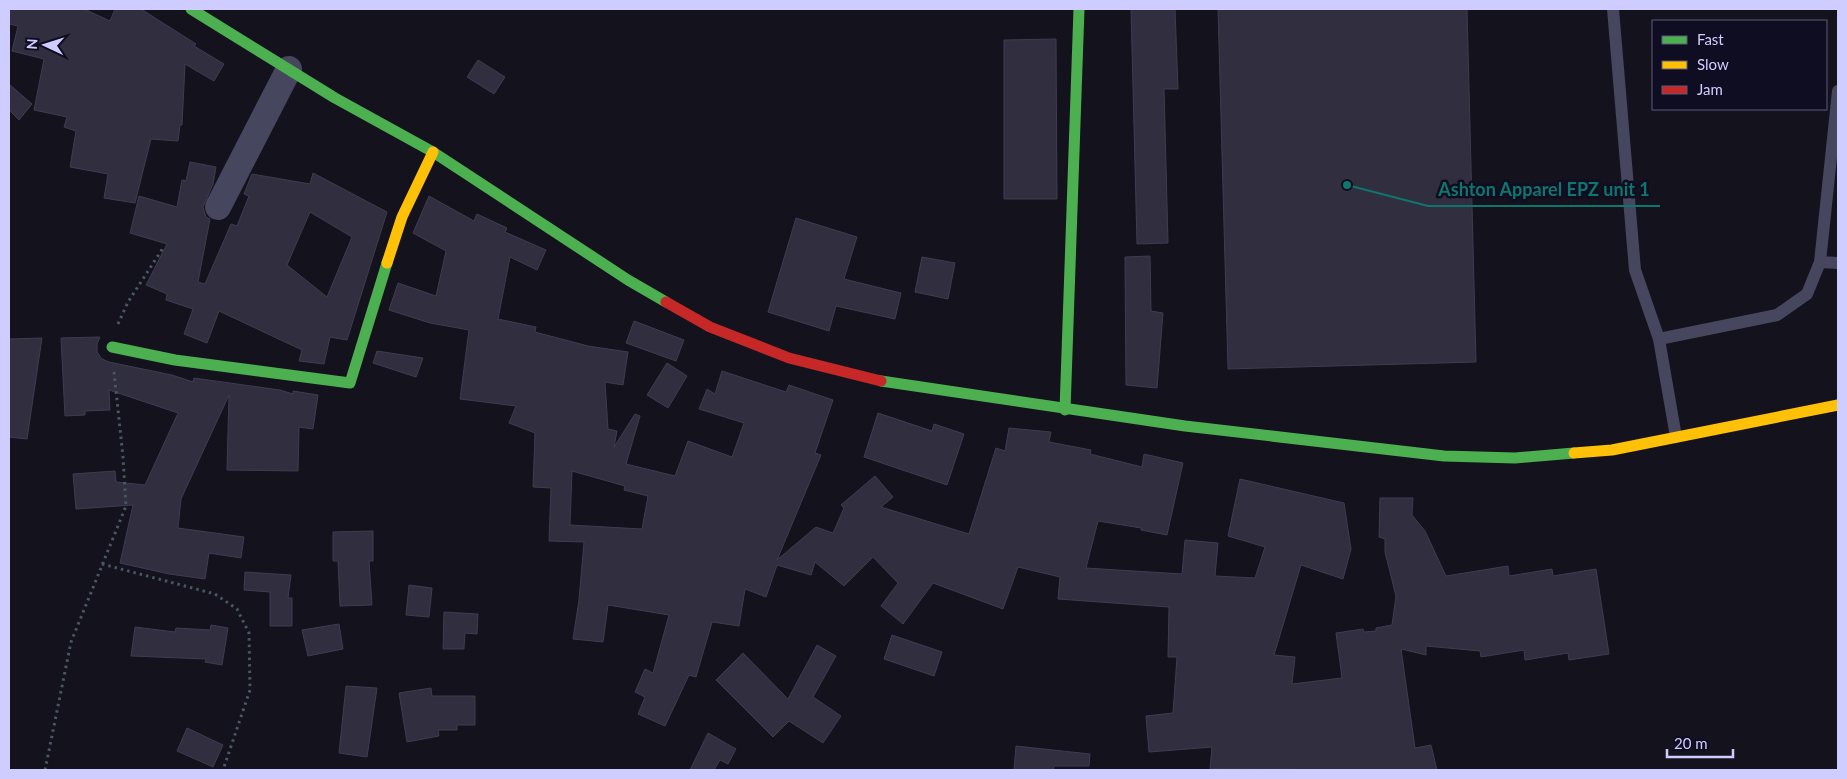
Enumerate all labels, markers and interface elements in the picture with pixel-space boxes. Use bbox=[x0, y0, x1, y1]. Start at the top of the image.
north arrow bbox=[20, 20, 70, 70]
legend bbox=[1652, 20, 1827, 110]
text: Fast bbox=[1697, 30, 1724, 48]
text: N bbox=[23, 38, 40, 50]
text: Slow bbox=[1697, 55, 1729, 73]
text: Jam bbox=[1697, 80, 1723, 98]
callout: Ashton Apparel EPZ unit 1 bbox=[1428, 173, 1660, 206]
text: Ashton Apparel EPZ unit 1 bbox=[1437, 178, 1650, 200]
scale bar bbox=[1667, 726, 1733, 758]
text: 20 m bbox=[1674, 734, 1708, 752]

